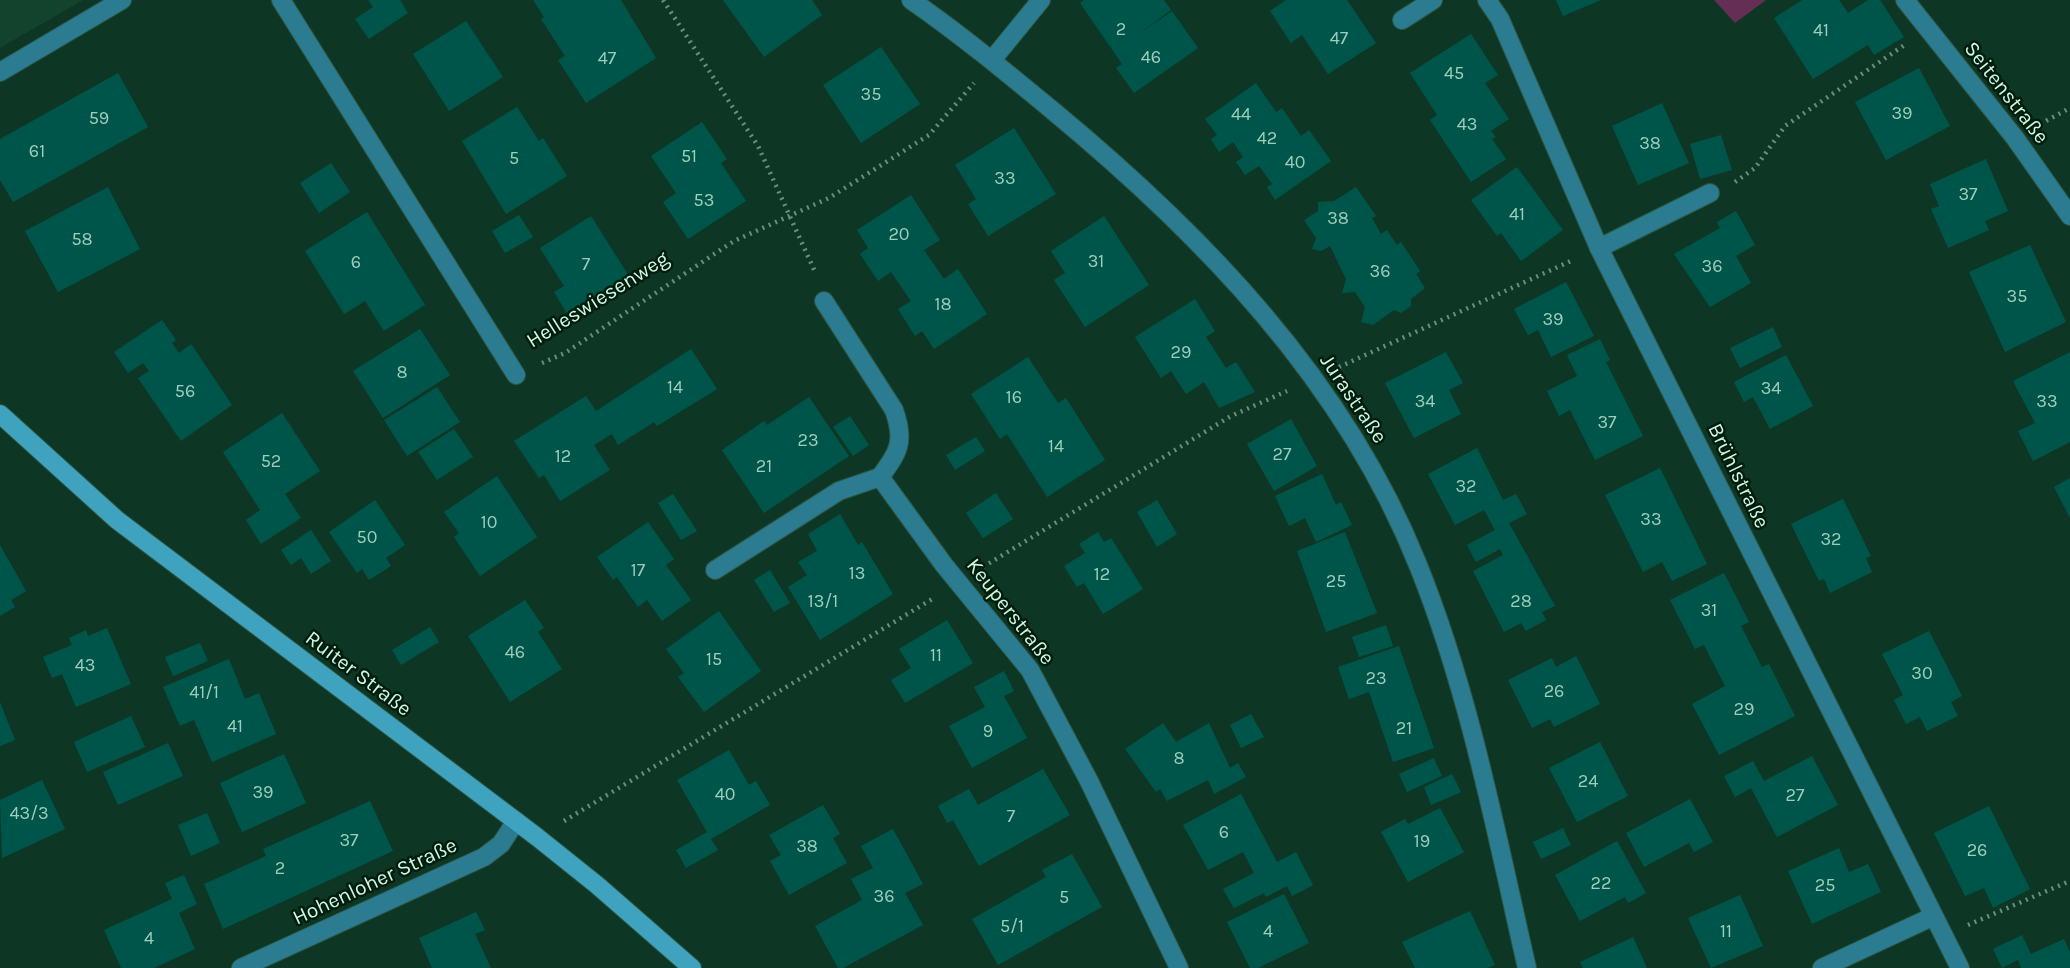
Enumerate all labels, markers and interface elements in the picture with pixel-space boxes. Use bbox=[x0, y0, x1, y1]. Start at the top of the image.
house number: 2 bbox=[1116, 19, 1126, 41]
house number: 41 bbox=[1813, 20, 1829, 42]
house number: 47 bbox=[1330, 28, 1348, 50]
street label: Seitenstraße bbox=[1958, 37, 2054, 149]
house number: 46 bbox=[1141, 47, 1161, 69]
house number: 47 bbox=[598, 48, 616, 70]
house number: 45 bbox=[1444, 63, 1464, 85]
house number: 35 bbox=[861, 84, 881, 106]
house number: 39 bbox=[1891, 103, 1913, 125]
house number: 44 bbox=[1231, 104, 1251, 126]
house number: 59 bbox=[89, 108, 109, 130]
house number: 43 bbox=[1457, 114, 1477, 136]
house number: 42 bbox=[1257, 128, 1277, 150]
house number: 38 bbox=[1639, 133, 1661, 155]
house number: 61 bbox=[29, 141, 45, 163]
house number: 51 bbox=[681, 146, 697, 168]
house number: 5 bbox=[509, 148, 519, 170]
house number: 40 bbox=[1285, 152, 1305, 174]
house number: 33 bbox=[994, 168, 1016, 190]
house number: 37 bbox=[1958, 184, 1978, 206]
house number: 53 bbox=[694, 190, 714, 212]
house number: 41 bbox=[1509, 204, 1525, 226]
house number: 38 bbox=[1327, 208, 1349, 230]
house number: 20 bbox=[888, 224, 910, 246]
house number: 58 bbox=[71, 229, 93, 251]
street label: Helleswiesenweg bbox=[522, 246, 674, 354]
house number: 31 bbox=[1088, 251, 1104, 273]
house number: 6 bbox=[351, 252, 361, 274]
house number: 7 bbox=[582, 254, 590, 276]
house number: 36 bbox=[1702, 256, 1722, 278]
house number: 36 bbox=[1370, 261, 1390, 283]
house number: 35 bbox=[2007, 286, 2027, 308]
house number: 18 bbox=[934, 294, 952, 316]
house number: 39 bbox=[1542, 309, 1564, 331]
house number: 29 bbox=[1171, 342, 1191, 364]
street label: Jurastraße bbox=[1314, 350, 1392, 448]
house number: 8 bbox=[396, 362, 408, 384]
house number: 14 bbox=[667, 377, 683, 399]
house number: 34 bbox=[1761, 378, 1781, 400]
house number: 56 bbox=[175, 381, 195, 403]
house number: 16 bbox=[1006, 387, 1022, 409]
house number: 34 bbox=[1415, 391, 1435, 413]
house number: 33 bbox=[2036, 391, 2058, 413]
house number: 37 bbox=[1597, 412, 1617, 434]
street label: Brühlstraße bbox=[1702, 419, 1774, 533]
house number: 23 bbox=[797, 430, 819, 452]
house number: 14 bbox=[1048, 436, 1064, 458]
house number: 27 bbox=[1273, 444, 1291, 466]
house number: 12 bbox=[555, 446, 571, 468]
house number: 52 bbox=[261, 451, 281, 473]
house number: 21 bbox=[756, 456, 772, 478]
house number: 32 bbox=[1455, 476, 1477, 498]
house number: 33 bbox=[1640, 509, 1662, 531]
house number: 10 bbox=[481, 512, 497, 534]
house number: 50 bbox=[357, 527, 377, 549]
house number: 32 bbox=[1820, 529, 1842, 551]
street label: Keuperstraße bbox=[960, 554, 1060, 670]
house number: 17 bbox=[631, 560, 645, 582]
house number: 13 bbox=[849, 563, 865, 585]
house number: 12 bbox=[1094, 564, 1110, 586]
house number: 25 bbox=[1326, 571, 1346, 593]
house number: 13/1 bbox=[808, 591, 838, 613]
house number: 28 bbox=[1510, 591, 1532, 613]
house number: 31 bbox=[1701, 600, 1717, 622]
street label: Ruiter Straße bbox=[300, 626, 416, 722]
house number: 46 bbox=[505, 642, 525, 664]
house number: 11 bbox=[930, 645, 942, 667]
house number: 15 bbox=[706, 649, 722, 671]
house number: 43 bbox=[75, 655, 95, 677]
house number: 30 bbox=[1911, 663, 1933, 685]
house number: 23 bbox=[1365, 668, 1387, 690]
house number: 26 bbox=[1544, 681, 1564, 703]
house number: 41/1 bbox=[189, 682, 219, 704]
house number: 29 bbox=[1734, 699, 1754, 721]
house number: 41 bbox=[227, 716, 243, 738]
house number: 21 bbox=[1396, 718, 1412, 740]
house number: 9 bbox=[983, 721, 993, 743]
house number: 8 bbox=[1173, 748, 1185, 770]
house number: 24 bbox=[1578, 771, 1598, 793]
house number: 39 bbox=[252, 782, 274, 804]
house number: 40 bbox=[715, 784, 735, 806]
house number: 27 bbox=[1786, 785, 1804, 807]
house number: 43/3 bbox=[9, 803, 49, 825]
house number: 7 bbox=[1007, 806, 1015, 828]
house number: 6 bbox=[1219, 822, 1229, 844]
house number: 37 bbox=[339, 830, 359, 852]
house number: 19 bbox=[1414, 831, 1430, 853]
street label: Hohenloher Straße bbox=[289, 833, 461, 931]
house number: 38 bbox=[796, 836, 818, 858]
house number: 26 bbox=[1967, 840, 1987, 862]
house number: 2 bbox=[275, 858, 285, 880]
house number: 22 bbox=[1591, 873, 1611, 895]
house number: 25 bbox=[1815, 875, 1835, 897]
house number: 36 bbox=[874, 886, 894, 908]
house number: 5 bbox=[1059, 887, 1069, 909]
house number: 5/1 bbox=[1000, 916, 1024, 938]
house number: 4 bbox=[1263, 921, 1273, 943]
house number: 11 bbox=[1720, 921, 1732, 943]
house number: 4 bbox=[144, 928, 154, 950]

